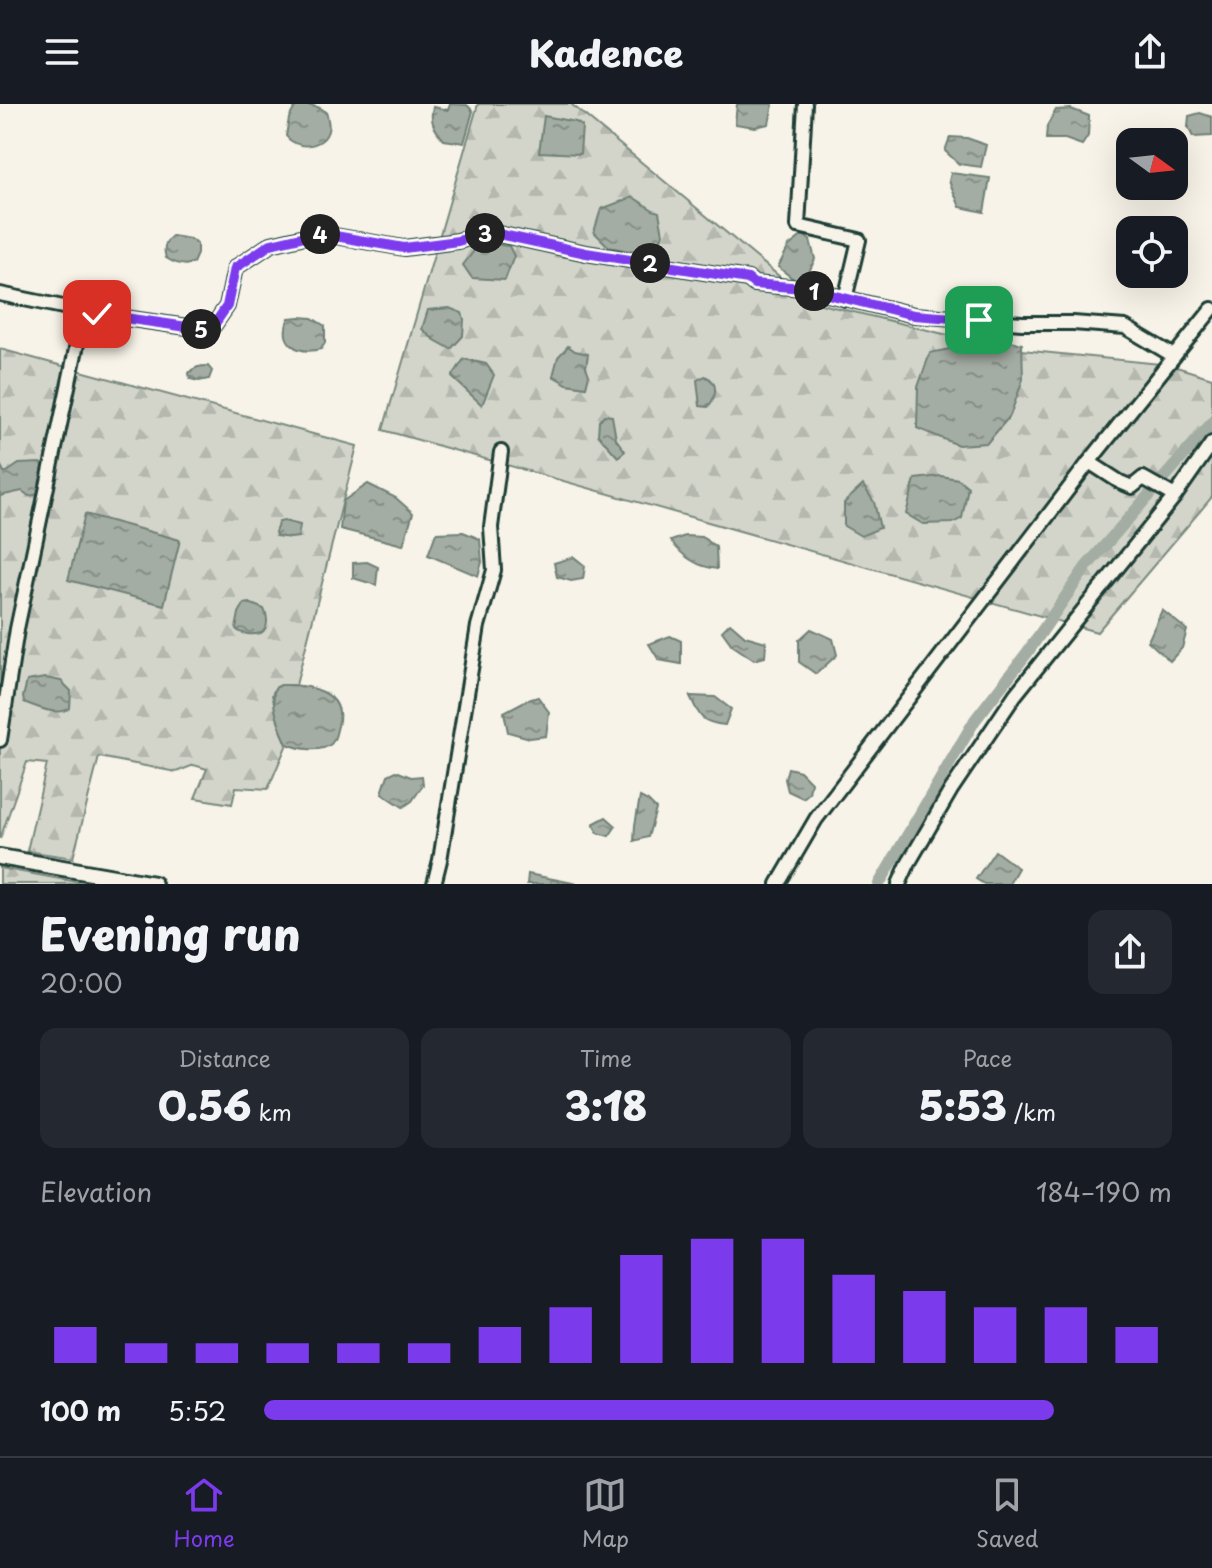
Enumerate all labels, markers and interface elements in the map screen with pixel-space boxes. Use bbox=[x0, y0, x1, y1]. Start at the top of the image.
text: Kadence bbox=[529, 25, 683, 79]
icon: menu bbox=[40, 30, 84, 74]
icon: share bbox=[1128, 30, 1172, 74]
north arrow bbox=[1116, 128, 1188, 200]
map controls bbox=[1116, 128, 1188, 288]
pin: 3 bbox=[465, 213, 505, 253]
pin: 4 bbox=[300, 214, 340, 254]
text: 3 bbox=[478, 216, 492, 249]
button: locate bbox=[1116, 216, 1188, 288]
text: 4 bbox=[313, 217, 327, 250]
pin: 2 bbox=[630, 243, 670, 283]
text: 2 bbox=[642, 246, 658, 279]
pin: 1 bbox=[794, 271, 834, 311]
text: 1 bbox=[809, 274, 819, 307]
pin bbox=[63, 280, 131, 348]
pin bbox=[945, 286, 1013, 354]
icon: check bbox=[75, 292, 119, 336]
icon: arrive bbox=[957, 298, 1001, 342]
pin: 5 bbox=[181, 309, 221, 349]
text: 5 bbox=[194, 312, 208, 345]
text: Evening run bbox=[40, 900, 301, 966]
button: share bbox=[1088, 910, 1172, 994]
text: 20:00 bbox=[40, 963, 123, 1002]
text: Distance bbox=[179, 1041, 271, 1074]
text: Time bbox=[580, 1041, 632, 1074]
text: Pace bbox=[963, 1041, 1012, 1074]
text: 0.56 bbox=[158, 1074, 251, 1135]
text: 3:18 bbox=[565, 1074, 647, 1135]
text: 5:53 bbox=[919, 1074, 1007, 1135]
text: km bbox=[251, 1095, 292, 1128]
text: /km bbox=[1007, 1095, 1056, 1128]
text: Elevation bbox=[40, 1172, 152, 1211]
text: 184–190 m bbox=[1036, 1172, 1172, 1211]
text: 100 m bbox=[40, 1391, 121, 1430]
text: 5:52 bbox=[168, 1391, 226, 1430]
tab: Home bbox=[174, 1473, 235, 1554]
tab: Map bbox=[582, 1473, 629, 1554]
tab: Saved bbox=[976, 1473, 1038, 1554]

